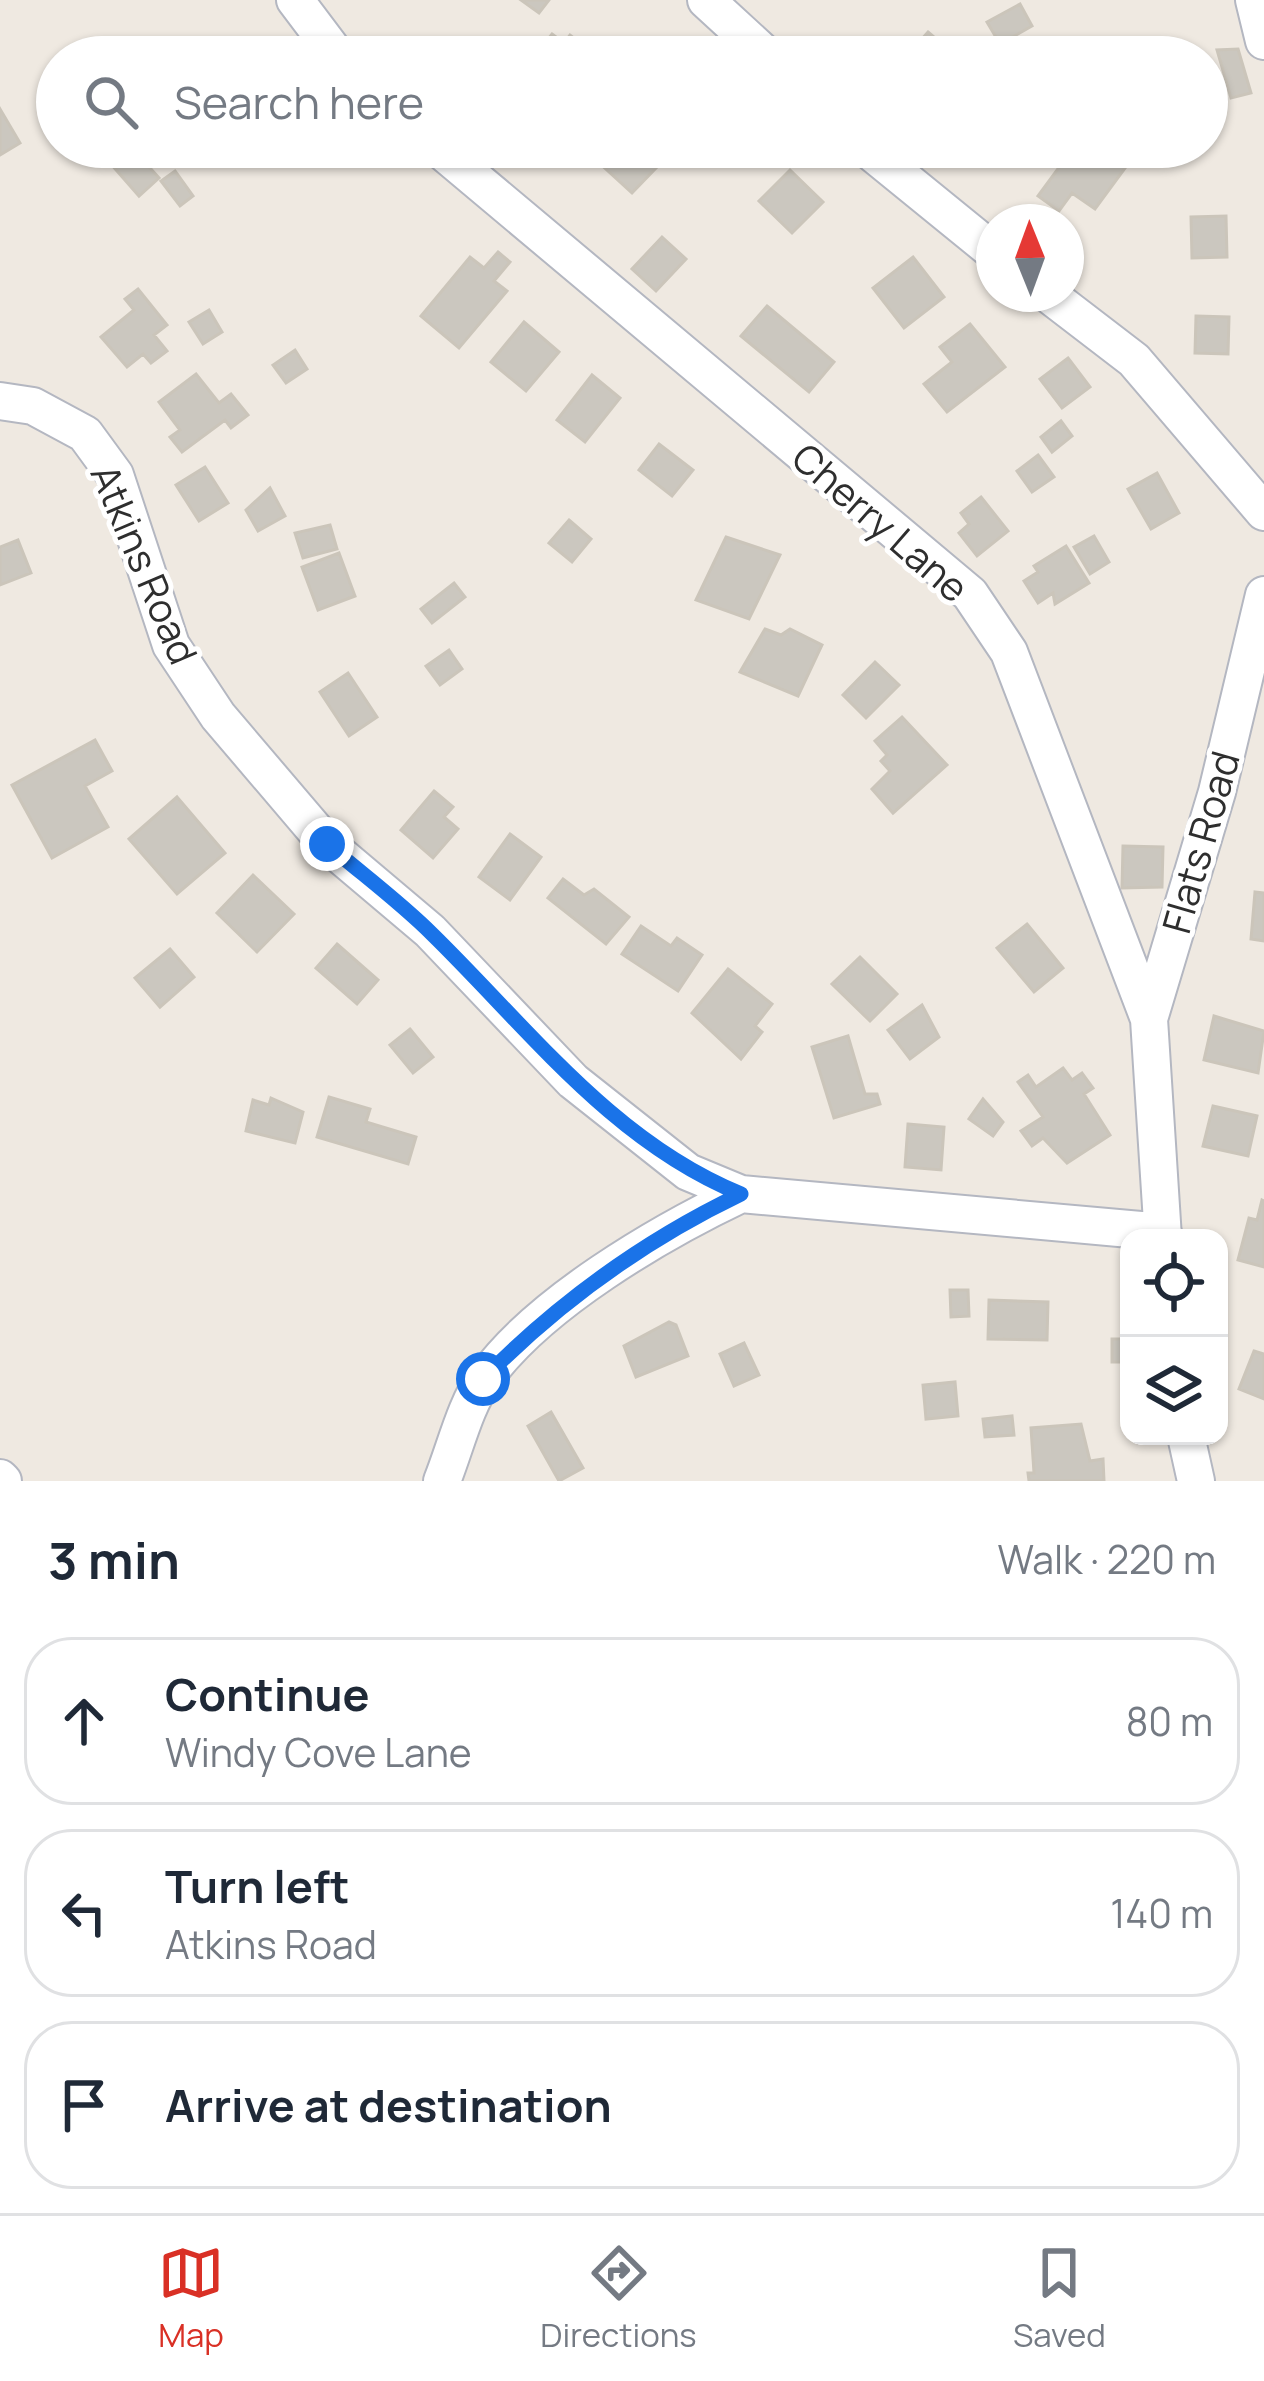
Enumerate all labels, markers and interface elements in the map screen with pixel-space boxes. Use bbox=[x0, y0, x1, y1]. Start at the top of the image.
search box bbox=[36, 36, 1228, 168]
icon: search bbox=[78, 69, 144, 135]
text: Search here bbox=[174, 71, 424, 133]
north arrow bbox=[976, 204, 1084, 312]
street label: Cherry Lane bbox=[781, 430, 981, 614]
street label: Atkins Road bbox=[79, 456, 211, 672]
street label: Flats Road bbox=[1148, 745, 1252, 939]
route end bbox=[300, 817, 354, 871]
map controls bbox=[1120, 1229, 1228, 1445]
button: locate bbox=[1120, 1229, 1228, 1337]
button: layers bbox=[1120, 1337, 1228, 1445]
route start bbox=[456, 1352, 510, 1406]
text: 3 min bbox=[48, 1525, 180, 1594]
text: Walk · 220 m bbox=[998, 1532, 1216, 1586]
text: Continue bbox=[165, 1663, 370, 1725]
icon: ahead bbox=[51, 1688, 117, 1754]
text: 80 m bbox=[1126, 1694, 1213, 1748]
text: Windy Cove Lane bbox=[165, 1725, 472, 1779]
text: Turn left bbox=[165, 1855, 350, 1917]
icon: left bbox=[51, 1880, 117, 1946]
text: 140 m bbox=[1110, 1886, 1213, 1940]
text: Atkins Road bbox=[165, 1917, 377, 1971]
icon: arrive bbox=[51, 2072, 117, 2138]
text: Arrive at destination bbox=[165, 2074, 612, 2136]
tab: Map bbox=[158, 2240, 224, 2357]
tab: Directions bbox=[540, 2240, 697, 2357]
tab: Saved bbox=[1013, 2240, 1106, 2357]

